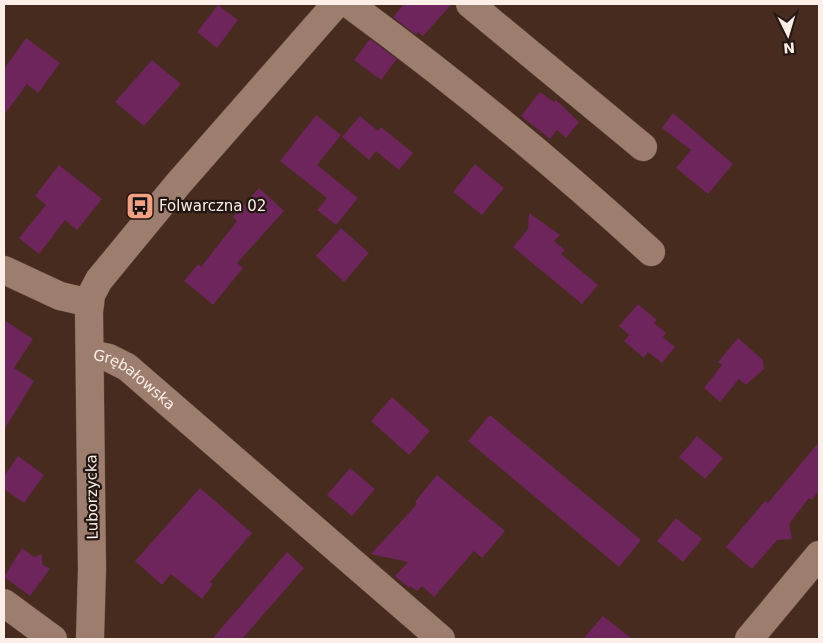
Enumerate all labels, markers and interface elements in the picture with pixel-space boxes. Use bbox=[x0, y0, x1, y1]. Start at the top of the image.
north arrow bbox=[763, 10, 813, 60]
text: N bbox=[783, 39, 796, 56]
bus stop icon: Folwarczna 02 bbox=[125, 191, 155, 221]
place label: Folwarczna 02 bbox=[159, 197, 266, 215]
street label: Grębałowska bbox=[92, 346, 179, 414]
street label: Luborzycka bbox=[82, 454, 102, 540]

